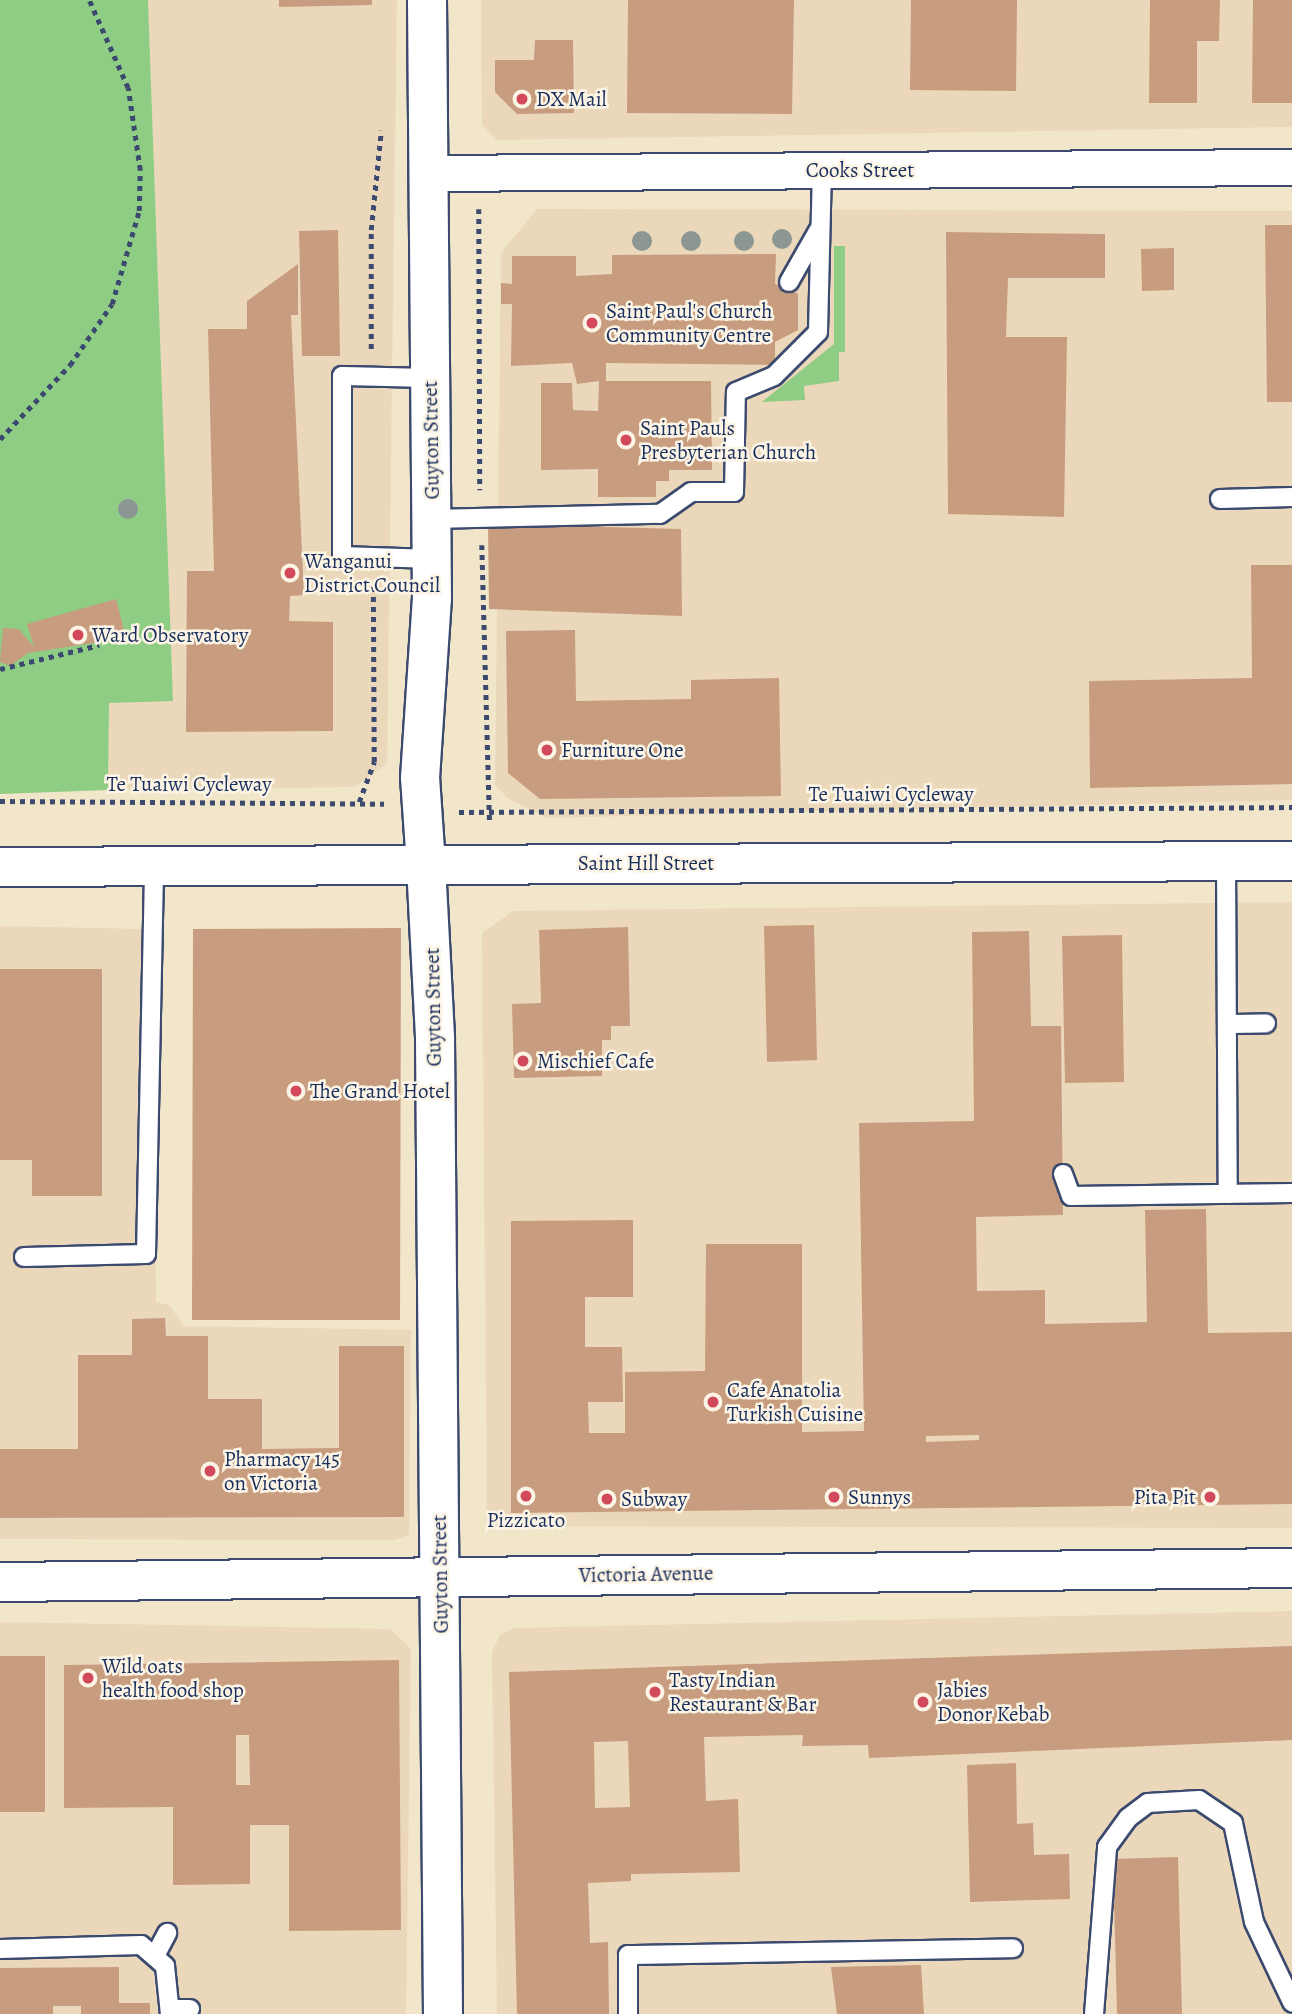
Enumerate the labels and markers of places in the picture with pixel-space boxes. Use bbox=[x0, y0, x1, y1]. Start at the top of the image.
place label: DX Mail bbox=[536, 86, 607, 112]
marker: DX Mail bbox=[514, 91, 530, 107]
place label: Saint Paul's Church Community Centre bbox=[606, 298, 772, 348]
marker: Saint Paul's Church Community Centre bbox=[584, 315, 600, 331]
place label: Saint Pauls Presbyterian Church bbox=[640, 415, 816, 465]
marker: Saint Pauls Presbyterian Church bbox=[618, 432, 634, 448]
place label: Wanganui District Council bbox=[304, 548, 440, 598]
marker: Wanganui District Council bbox=[282, 565, 298, 581]
place label: Ward Observatory bbox=[92, 622, 248, 648]
marker: Ward Observatory bbox=[70, 627, 86, 643]
place label: Furniture One bbox=[561, 737, 684, 763]
marker: Furniture One bbox=[539, 742, 555, 758]
place label: Mischief Cafe bbox=[537, 1048, 654, 1074]
marker: Mischief Cafe bbox=[515, 1053, 531, 1069]
place label: The Grand Hotel bbox=[310, 1078, 450, 1104]
marker: The Grand Hotel bbox=[288, 1083, 304, 1099]
place label: Cafe Anatolia Turkish Cuisine bbox=[727, 1377, 863, 1427]
marker: Cafe Anatolia Turkish Cuisine bbox=[705, 1394, 721, 1410]
place label: Pharmacy 145 on Victoria bbox=[224, 1446, 340, 1496]
marker: Pharmacy 145 on Victoria bbox=[202, 1463, 218, 1479]
place label: Sunnys bbox=[848, 1484, 911, 1510]
place label: Pita Pit bbox=[1134, 1484, 1196, 1510]
place label: Subway bbox=[621, 1486, 687, 1512]
marker: Pizzicato bbox=[518, 1488, 534, 1504]
marker: Sunnys bbox=[826, 1489, 842, 1505]
marker: Pita Pit bbox=[1202, 1489, 1218, 1505]
marker: Subway bbox=[599, 1491, 615, 1507]
place label: Pizzicato bbox=[487, 1507, 565, 1533]
place label: Wild oats health food shop bbox=[102, 1653, 244, 1703]
place label: Tasty Indian Restaurant & Bar bbox=[669, 1667, 817, 1717]
marker: Wild oats health food shop bbox=[80, 1670, 96, 1686]
place label: Jabies Donor Kebab bbox=[937, 1677, 1049, 1727]
marker: Tasty Indian Restaurant & Bar bbox=[647, 1684, 663, 1700]
marker: Jabies Donor Kebab bbox=[915, 1694, 931, 1710]

